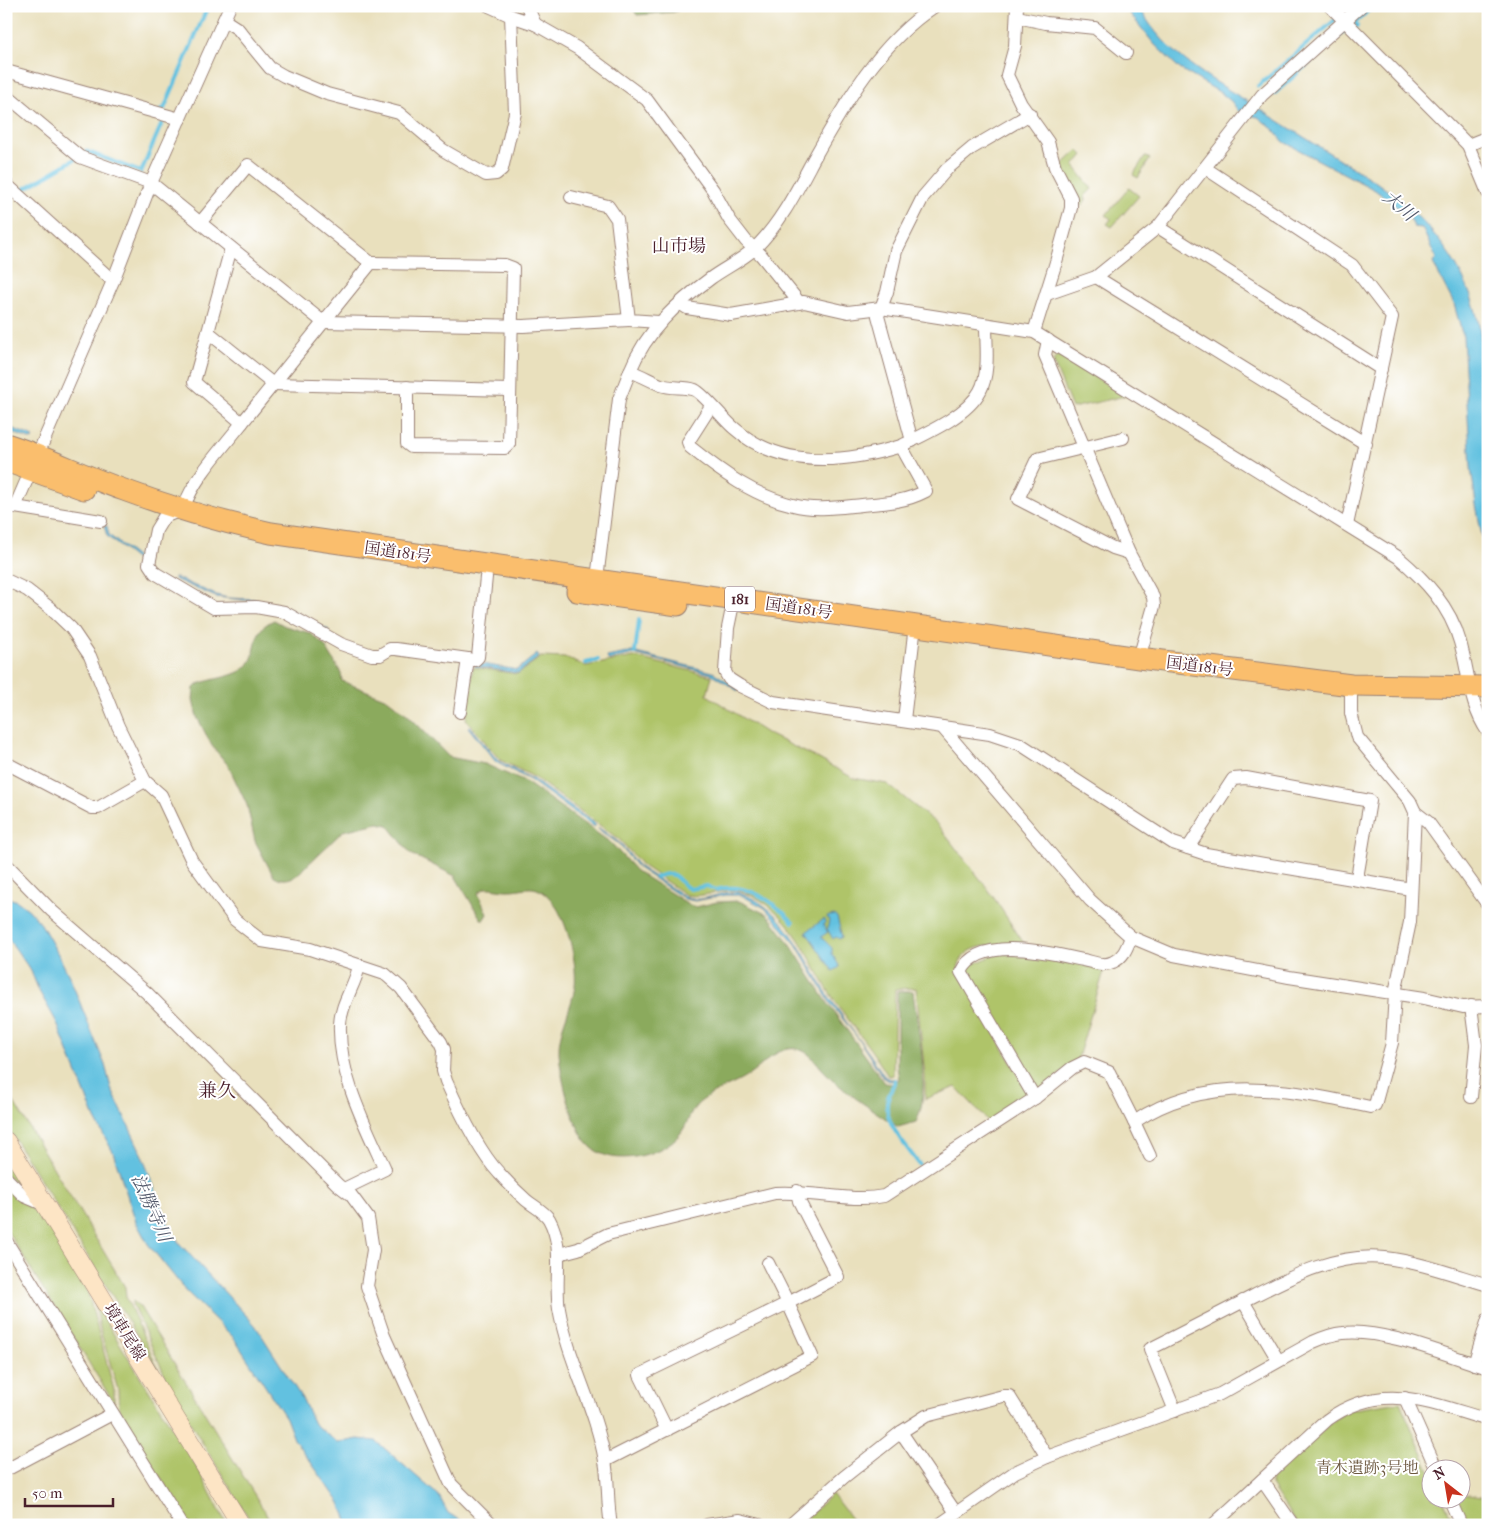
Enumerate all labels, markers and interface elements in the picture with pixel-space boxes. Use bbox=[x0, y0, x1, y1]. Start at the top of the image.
water label: 大川 bbox=[1378, 186, 1421, 227]
district label: 山市場 bbox=[652, 236, 706, 257]
street label: 国道181号 bbox=[363, 538, 433, 566]
road number: 181 bbox=[725, 586, 755, 612]
street label: 国道181号 bbox=[764, 594, 834, 622]
street label: 国道181号 bbox=[1165, 652, 1235, 680]
district label: 兼久 bbox=[198, 1080, 236, 1102]
water label: 法勝寺川 bbox=[127, 1171, 176, 1247]
street label: 境車尾線 bbox=[100, 1300, 150, 1364]
park label: 青木遺跡3号地 bbox=[1316, 1458, 1418, 1477]
north arrow bbox=[1422, 1458, 1472, 1508]
text: N bbox=[1431, 1463, 1449, 1483]
scale bar bbox=[25, 1476, 112, 1508]
text: 50 m bbox=[32, 1484, 63, 1502]

